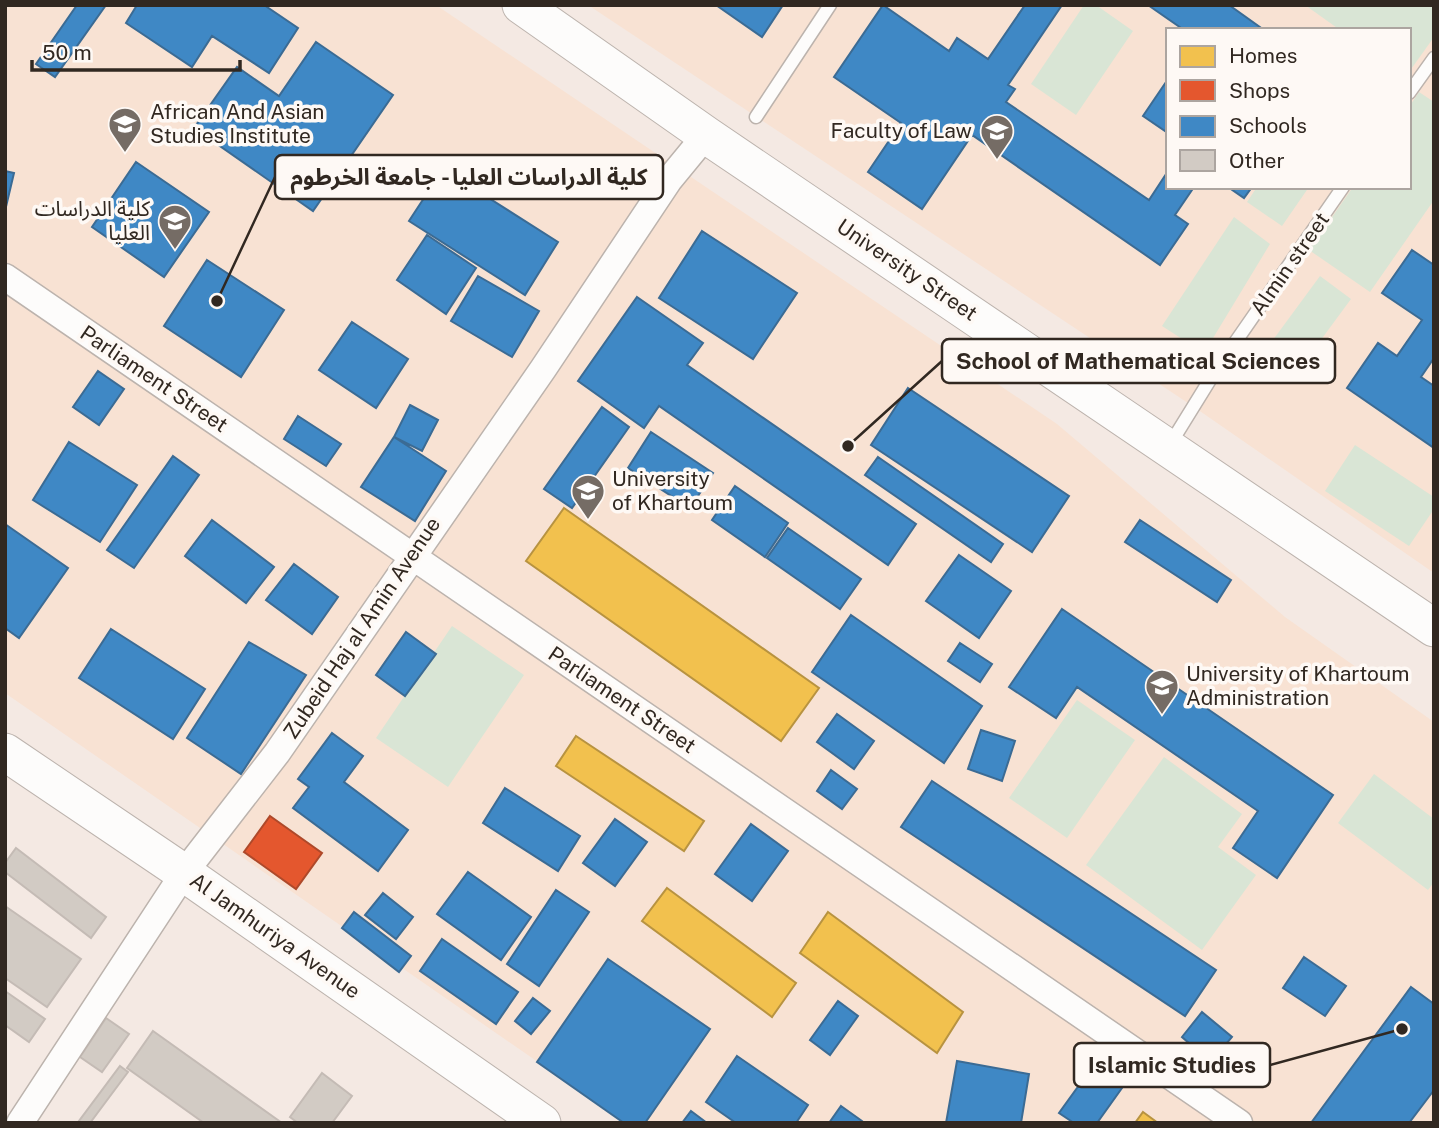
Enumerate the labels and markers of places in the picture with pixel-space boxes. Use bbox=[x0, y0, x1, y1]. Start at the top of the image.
place label: African And Asian Studies Institute bbox=[150, 99, 324, 148]
school or university icon: African And Asian Studies Institute bbox=[106, 105, 144, 154]
school or university icon: Faculty of Law bbox=[978, 112, 1016, 161]
place label: Faculty of Law bbox=[830, 118, 972, 143]
callout: كلية الدراسات العليا - جامعة الخرطوم bbox=[275, 155, 663, 199]
place label: كلية الدراسات العليا bbox=[35, 196, 150, 245]
school or university icon: كلية الدراسات العليا bbox=[156, 202, 194, 251]
callout: School of Mathematical Sciences bbox=[942, 339, 1335, 383]
place label: University of Khartoum bbox=[612, 466, 733, 515]
school or university icon: University of Khartoum bbox=[569, 472, 607, 521]
place label: University of Khartoum Administration bbox=[1186, 661, 1409, 710]
school or university icon: University of Khartoum Administration bbox=[1143, 667, 1181, 716]
callout: Islamic Studies bbox=[1074, 1043, 1270, 1087]

